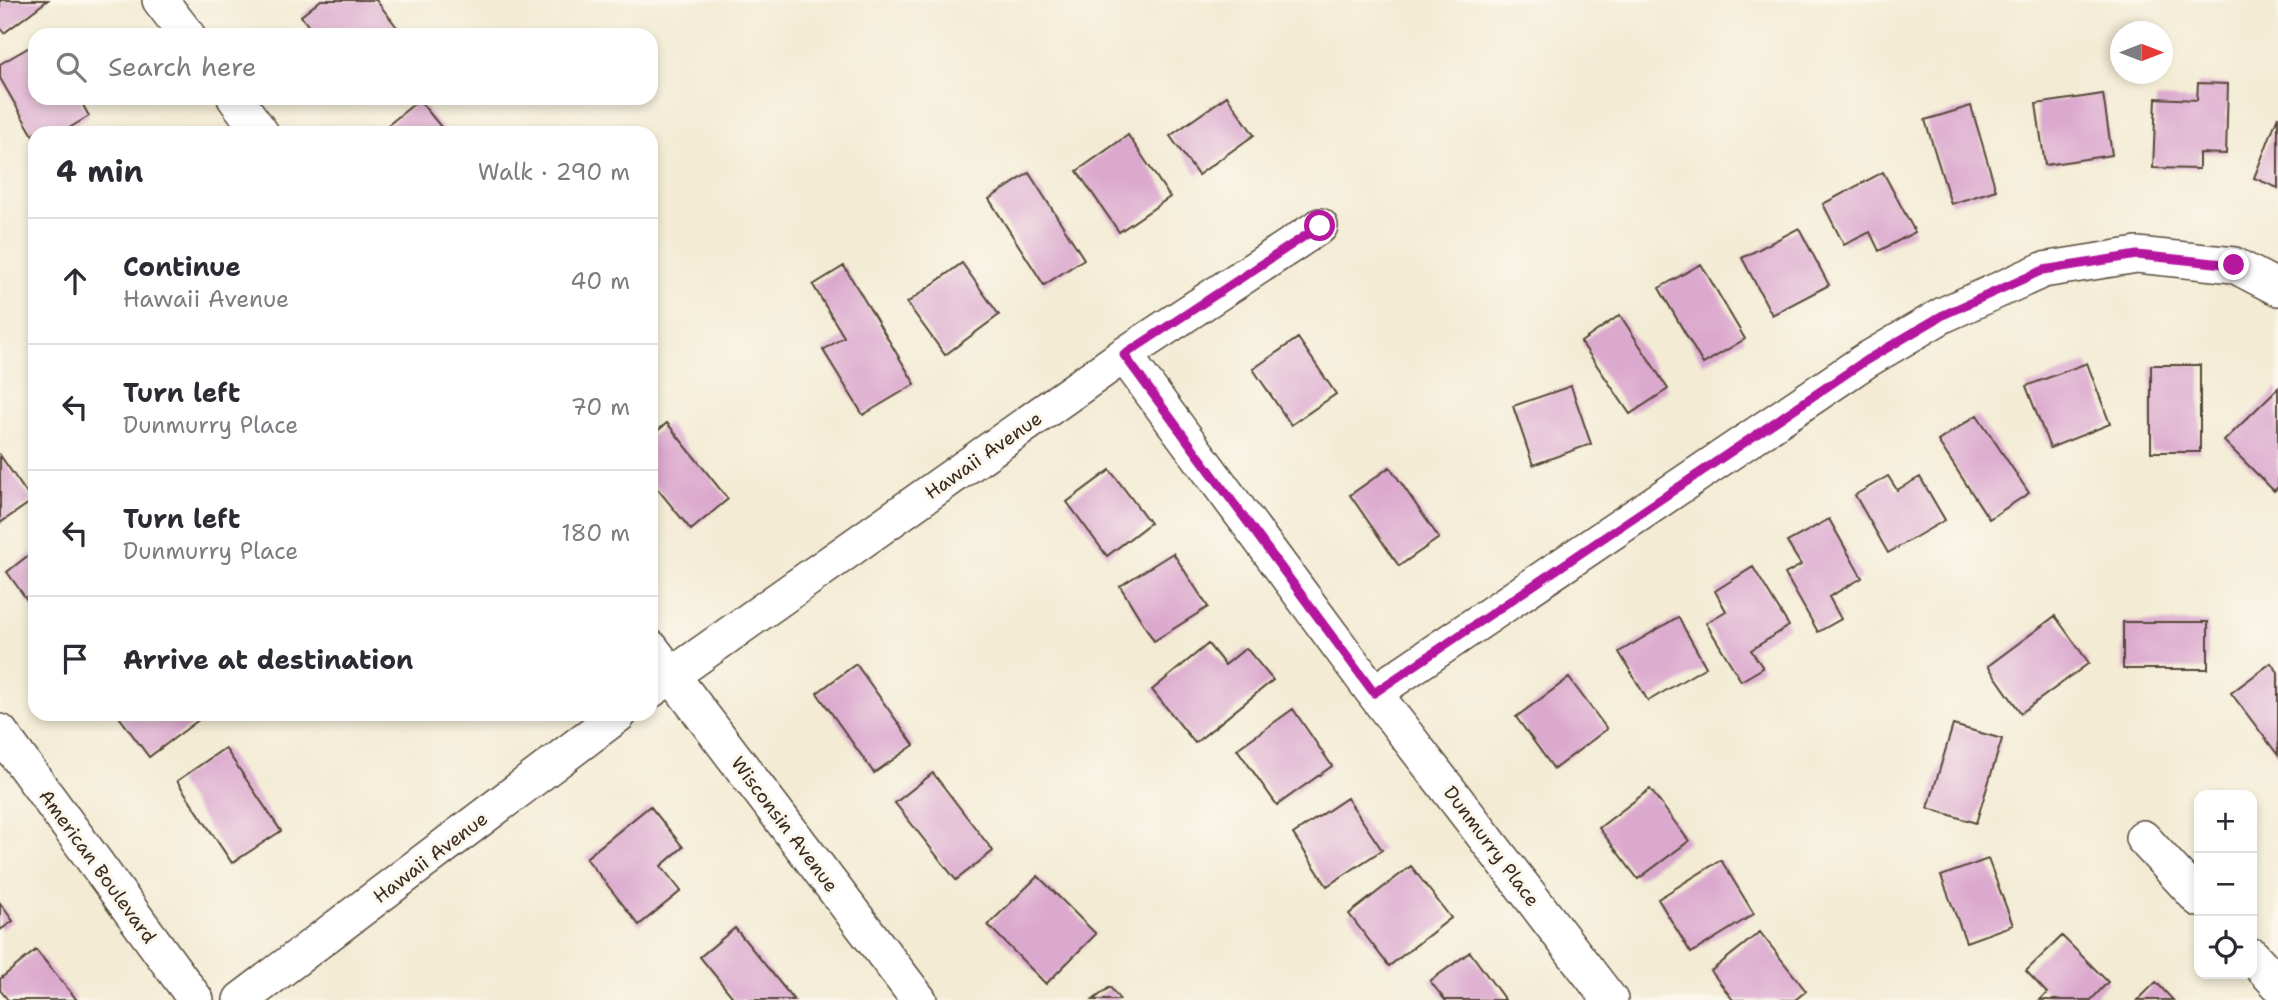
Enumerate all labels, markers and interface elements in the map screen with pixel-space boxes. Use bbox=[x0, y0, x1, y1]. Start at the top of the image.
north arrow bbox=[2110, 21, 2173, 84]
search box bbox=[28, 28, 658, 105]
icon: search bbox=[52, 48, 90, 86]
text: Search here bbox=[108, 49, 257, 84]
text: 4 min bbox=[56, 151, 143, 192]
text: Walk · 290 m bbox=[478, 157, 630, 187]
route start bbox=[1304, 210, 1335, 241]
text: Continue bbox=[123, 249, 241, 284]
route end bbox=[2218, 249, 2249, 280]
icon: ahead bbox=[56, 262, 94, 300]
text: 40 m bbox=[570, 266, 630, 296]
text: Hawaii Avenue bbox=[123, 284, 289, 314]
text: Turn left bbox=[123, 375, 240, 410]
icon: left bbox=[56, 388, 94, 426]
text: 70 m bbox=[571, 392, 630, 422]
street label: Hawaii Avenue bbox=[920, 406, 1047, 505]
text: Dunmurry Place bbox=[123, 410, 298, 440]
text: Turn left bbox=[123, 501, 240, 536]
icon: left bbox=[56, 514, 94, 552]
text: 180 m bbox=[561, 518, 630, 548]
text: Dunmurry Place bbox=[123, 536, 298, 566]
icon: arrive bbox=[56, 640, 94, 678]
text: Arrive at destination bbox=[123, 642, 413, 677]
street label: Wisconsin Avenue bbox=[725, 751, 844, 897]
street label: Dunmurry Place bbox=[1438, 781, 1545, 912]
street label: American Boulevard bbox=[33, 784, 162, 948]
map controls bbox=[2194, 790, 2257, 979]
button: + bbox=[2194, 790, 2257, 853]
street label: Hawaii Avenue bbox=[368, 806, 493, 909]
button: − bbox=[2194, 853, 2257, 916]
button: locate bbox=[2194, 916, 2257, 979]

